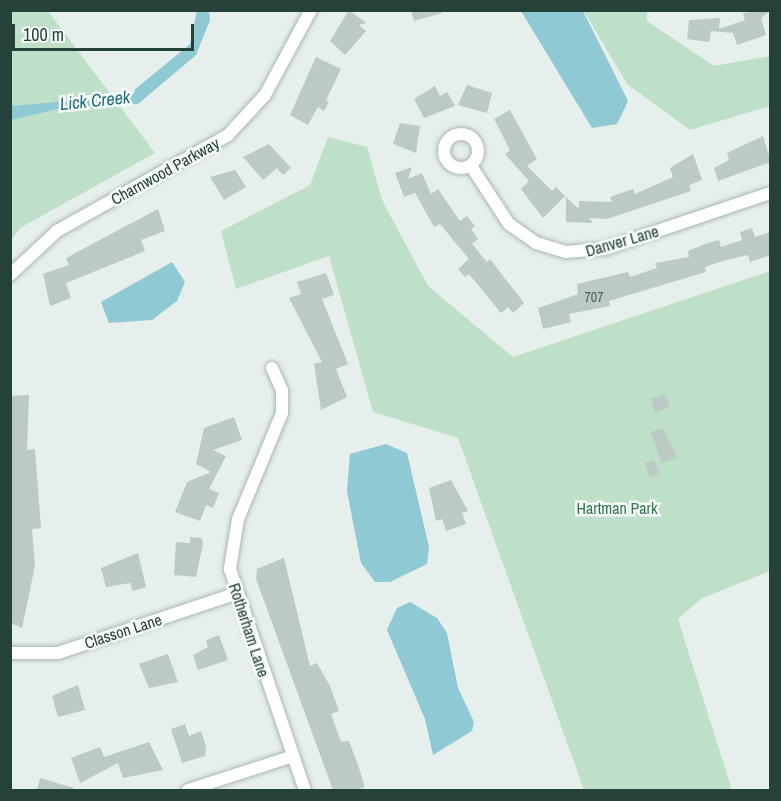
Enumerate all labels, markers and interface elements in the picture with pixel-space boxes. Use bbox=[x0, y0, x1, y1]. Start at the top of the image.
scale bar bbox=[15, 12, 196, 50]
text: 100 m bbox=[23, 22, 64, 47]
water label: Lick Creek bbox=[59, 87, 131, 115]
street label: Charnwood Parkway bbox=[107, 133, 223, 209]
street label: Danver Lane bbox=[583, 221, 661, 261]
house number: 707 bbox=[584, 289, 604, 305]
park label: Hartman Park bbox=[577, 498, 657, 518]
street label: Rotherham Lane bbox=[225, 581, 273, 679]
street label: Classon Lane bbox=[82, 609, 164, 653]

